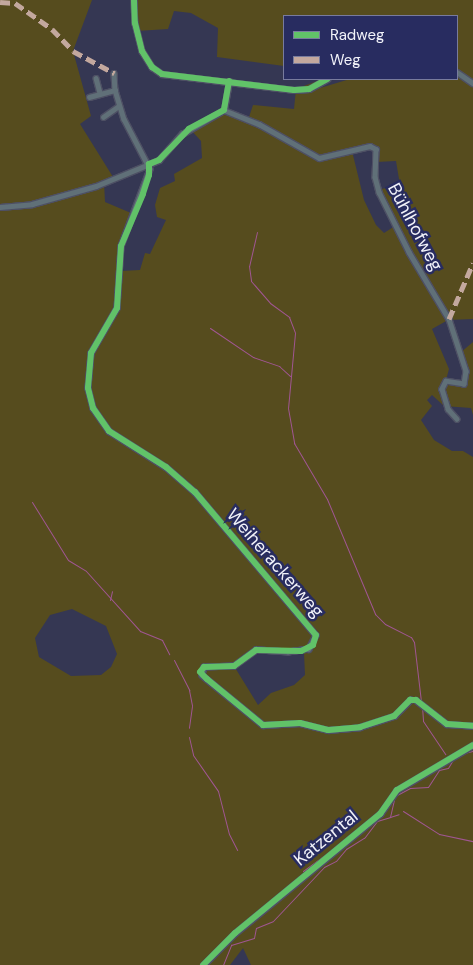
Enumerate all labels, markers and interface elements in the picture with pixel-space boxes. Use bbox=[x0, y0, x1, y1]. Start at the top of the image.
legend bbox=[283, 15, 458, 80]
text: Radweg bbox=[330, 25, 384, 45]
text: Weg bbox=[330, 50, 361, 70]
street label: Bühlhofweg bbox=[383, 179, 447, 275]
street label: Weiherackerweg bbox=[222, 504, 328, 622]
street label: Katzental bbox=[290, 806, 362, 870]

